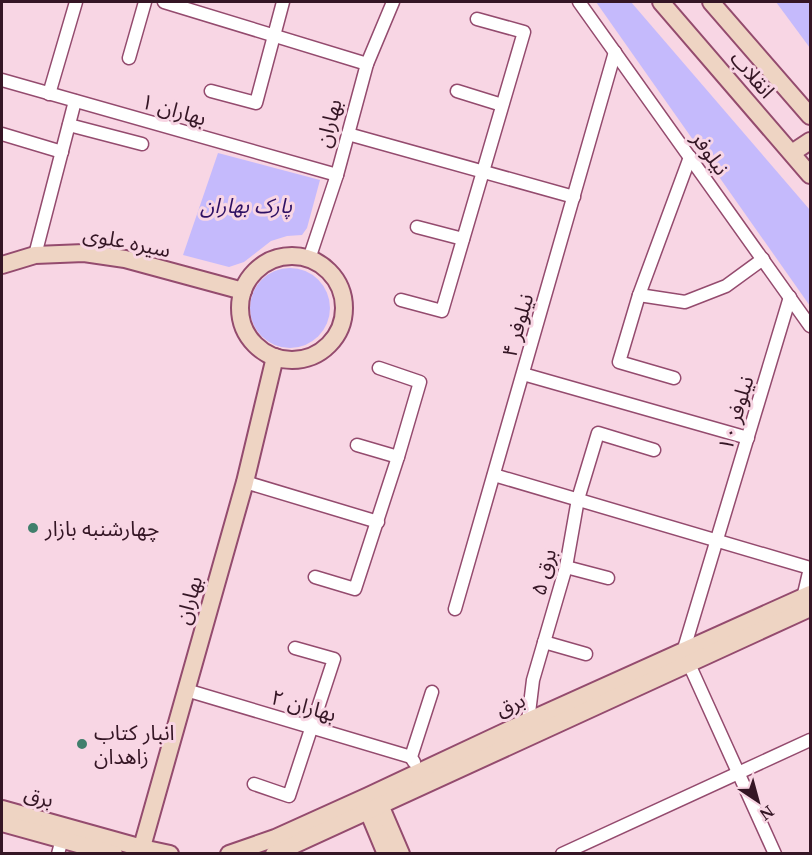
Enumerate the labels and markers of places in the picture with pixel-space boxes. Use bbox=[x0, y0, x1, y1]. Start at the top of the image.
place label: چهارشنبه بازار bbox=[44, 514, 159, 542]
marker: چهارشنبه بازار bbox=[26, 521, 40, 535]
place label: انبار کتاب زاهدان bbox=[94, 718, 175, 770]
marker: انبار کتاب زاهدان bbox=[75, 737, 89, 751]

